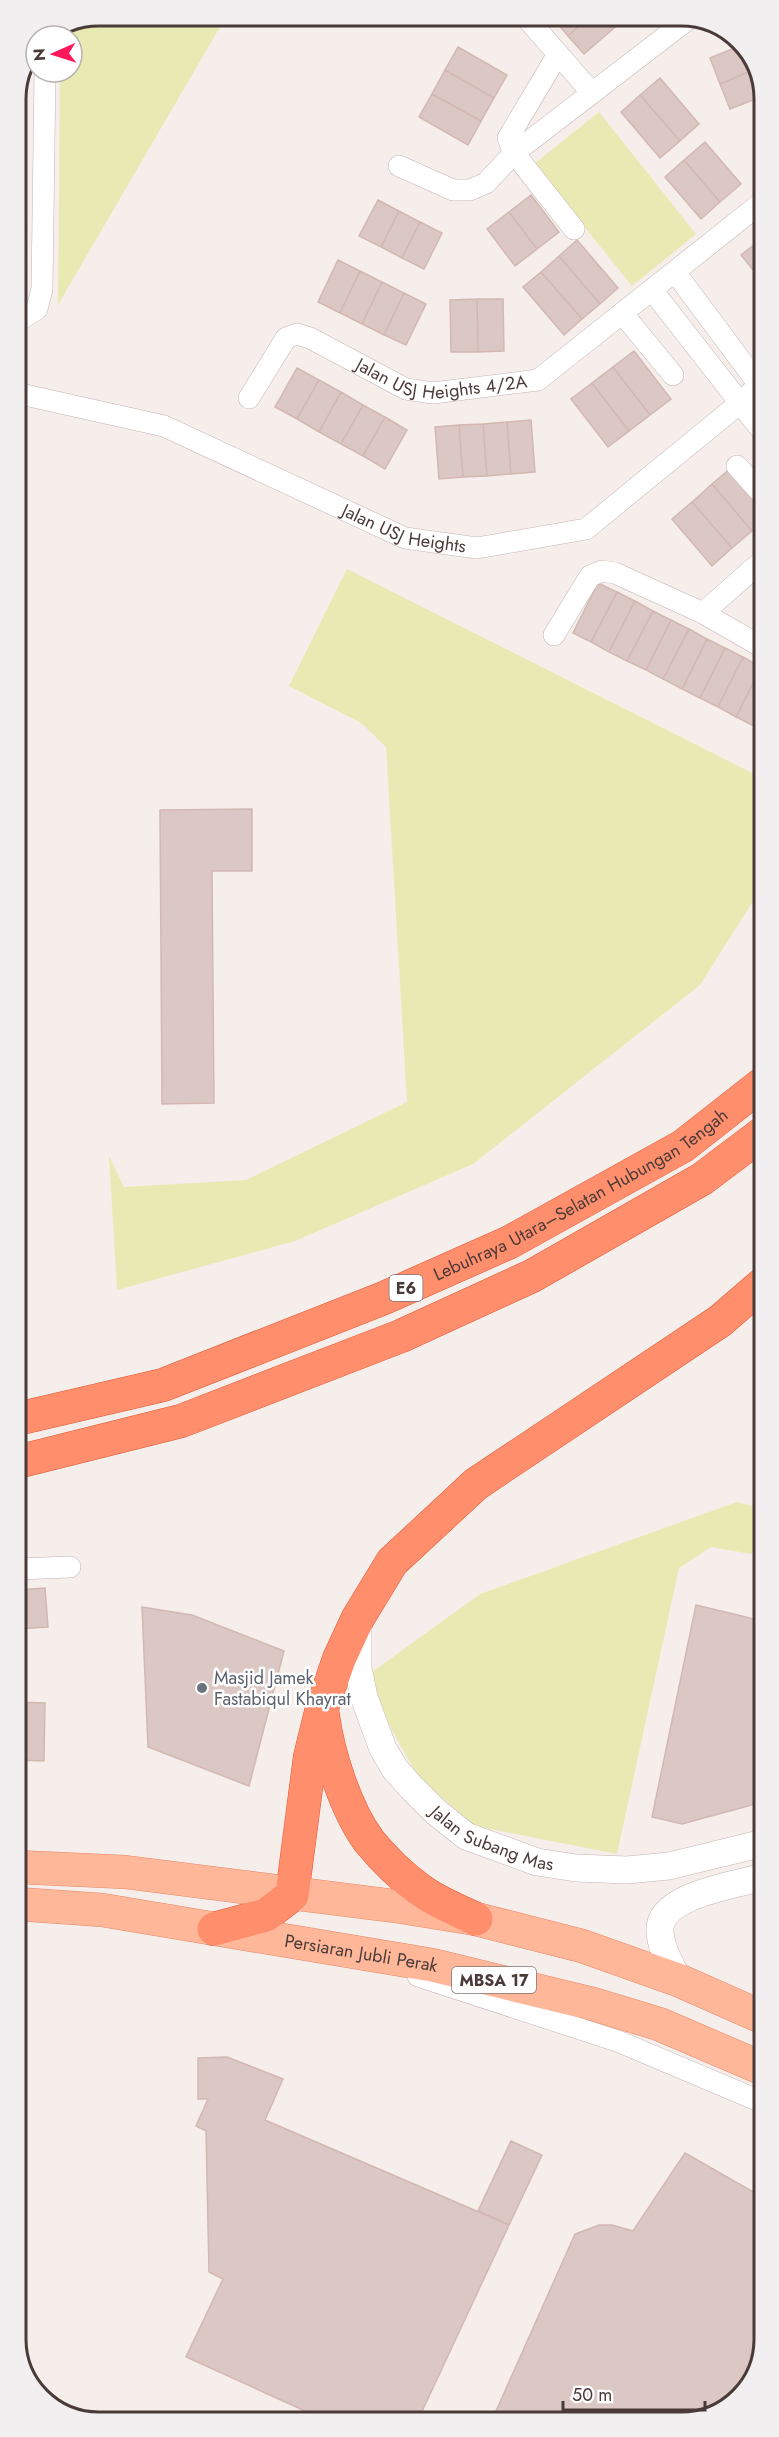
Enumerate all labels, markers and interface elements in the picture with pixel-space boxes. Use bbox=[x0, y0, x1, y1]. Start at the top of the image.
north arrow bbox=[24, 24, 84, 84]
text: N bbox=[28, 48, 51, 62]
street label: Jalan USJ Heights 4/2A bbox=[350, 351, 529, 406]
street label: Jalan USJ Heights bbox=[336, 497, 468, 559]
street label: Lebuhraya Utara–Selatan Hubungan Tengah bbox=[429, 1102, 734, 1287]
road number: E6 bbox=[390, 1275, 422, 1301]
place label: Masjid Jamek Fastabiqul Khayrat bbox=[214, 1665, 351, 1712]
marker: Masjid Jamek Fastabiqul Khayrat bbox=[195, 1681, 209, 1695]
street label: Jalan Subang Mas bbox=[423, 1799, 555, 1877]
street label: Persiaran Jubli Perak bbox=[283, 1928, 441, 1979]
road number: MBSA 17 bbox=[452, 1967, 536, 1993]
scale bar bbox=[563, 2374, 706, 2412]
text: 50 m bbox=[572, 2382, 612, 2408]

